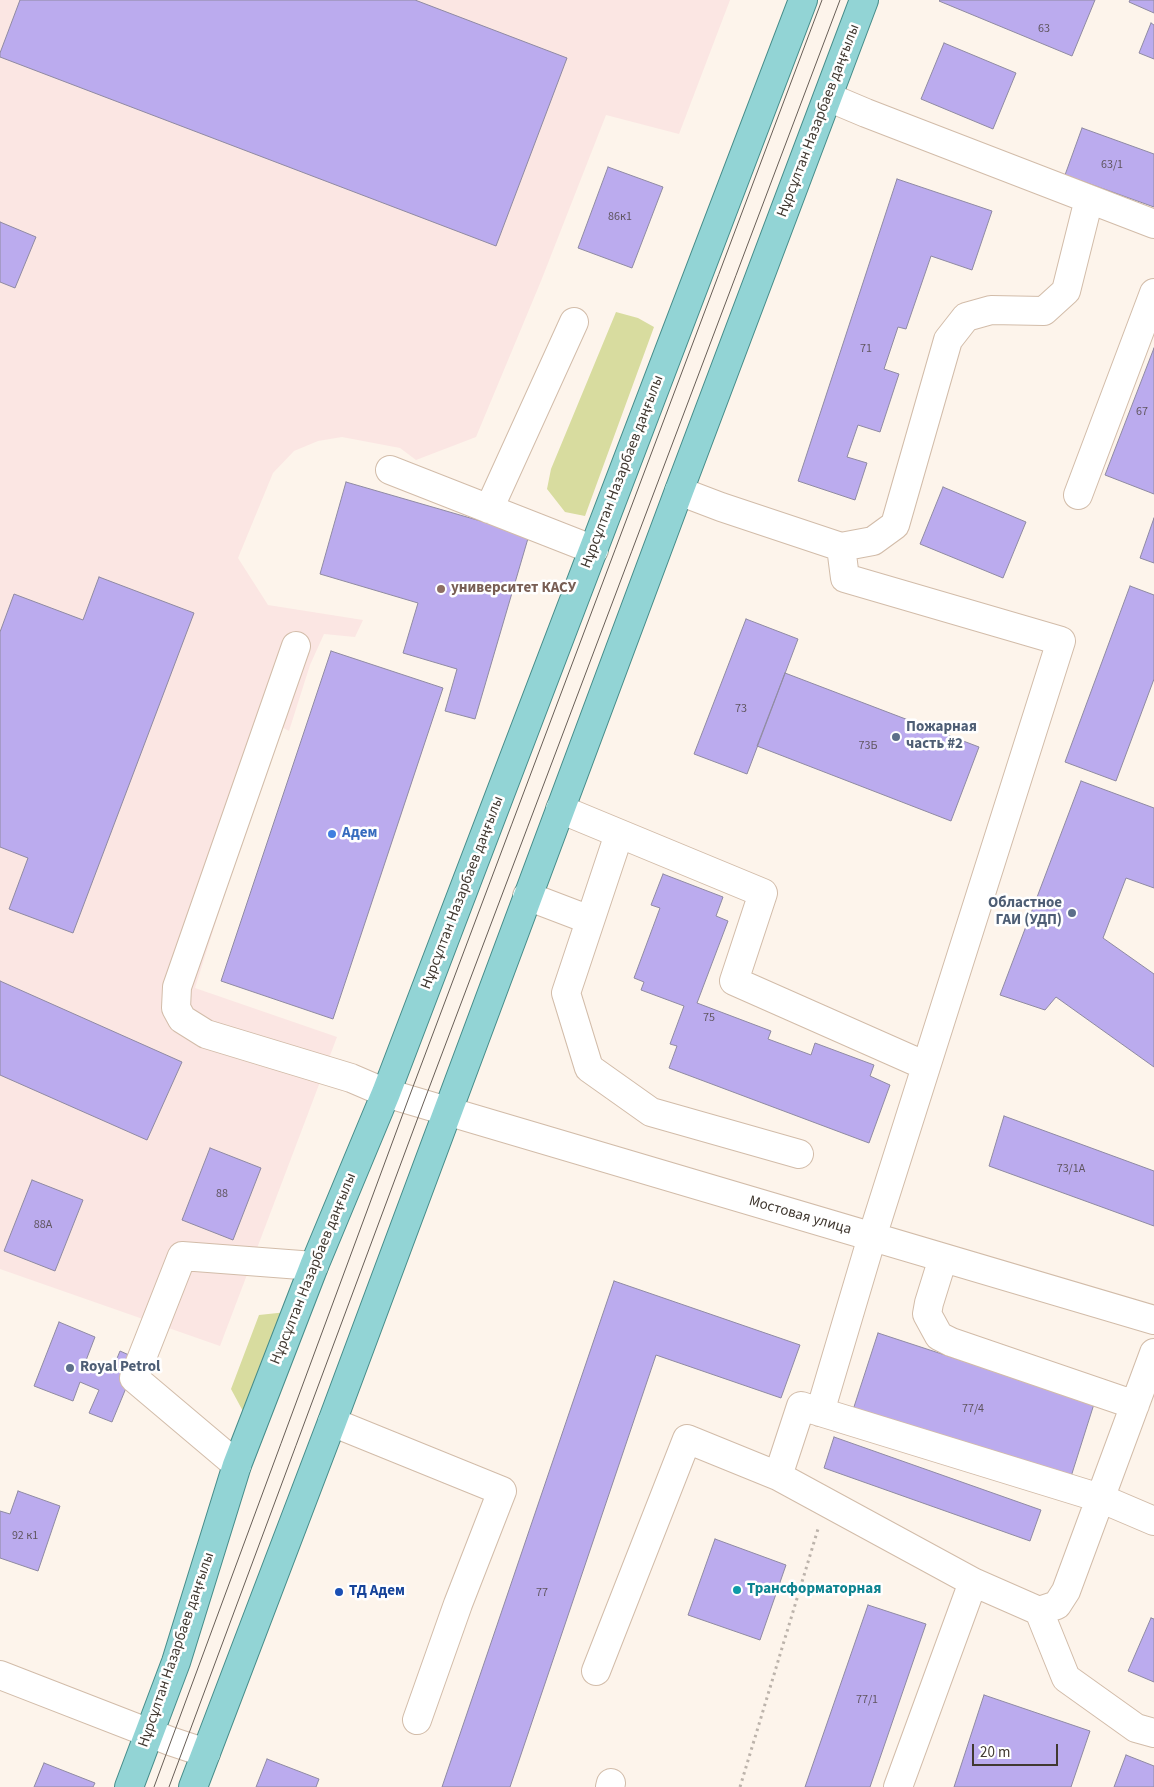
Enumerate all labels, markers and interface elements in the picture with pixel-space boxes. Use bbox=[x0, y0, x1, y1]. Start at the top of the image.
street label: Нұрсұлтан Назарбаев даңғылы bbox=[774, 22, 864, 220]
house number: 63 bbox=[1038, 22, 1050, 36]
house number: 63/1 bbox=[1101, 158, 1123, 172]
house number: 86к1 bbox=[608, 210, 632, 224]
house number: 71 bbox=[860, 342, 872, 356]
street label: Нұрсұлтан Назарбаев даңғылы bbox=[578, 373, 668, 571]
house number: 67 bbox=[1136, 405, 1148, 419]
place label: университет КАСУ bbox=[451, 580, 576, 598]
marker: университет КАСУ bbox=[435, 583, 447, 595]
house number: 73 bbox=[735, 702, 747, 716]
place label: Пожарная часть #2 bbox=[906, 719, 977, 754]
marker: Пожарная часть #2 bbox=[890, 731, 902, 743]
house number: 73Б bbox=[859, 739, 877, 753]
street label: Нұрсұлтан Назарбаев даңғылы bbox=[418, 794, 508, 992]
place label: Адем bbox=[342, 825, 377, 843]
marker: Адем bbox=[326, 828, 338, 840]
place label: Областное ГАИ (УДП) bbox=[988, 895, 1062, 930]
marker: Областное ГАИ (УДП) bbox=[1066, 907, 1078, 919]
house number: 75 bbox=[703, 1011, 715, 1025]
house number: 73/1А bbox=[1057, 1162, 1085, 1176]
street label: Нұрсұлтан Назарбаев даңғылы bbox=[267, 1171, 361, 1367]
house number: 88 bbox=[216, 1187, 228, 1201]
street label: Мостовая улица bbox=[747, 1193, 853, 1239]
house number: 88А bbox=[34, 1218, 52, 1232]
place label: Royal Petrol bbox=[80, 1359, 160, 1377]
marker: Royal Petrol bbox=[64, 1362, 76, 1374]
house number: 77/4 bbox=[962, 1402, 984, 1416]
house number: 92 к1 bbox=[12, 1529, 38, 1543]
street label: Нұрсұлтан Назарбаев даңғылы bbox=[135, 1550, 219, 1750]
place label: Трансформаторная bbox=[747, 1581, 881, 1599]
place label: ТД Адем bbox=[349, 1583, 405, 1601]
marker: Трансформаторная bbox=[731, 1584, 743, 1596]
marker: ТД Адем bbox=[333, 1586, 345, 1598]
house number: 77 bbox=[536, 1586, 548, 1600]
house number: 77/1 bbox=[856, 1693, 878, 1707]
scale bar bbox=[974, 1734, 1060, 1766]
text: 20 m bbox=[980, 1742, 1010, 1763]

